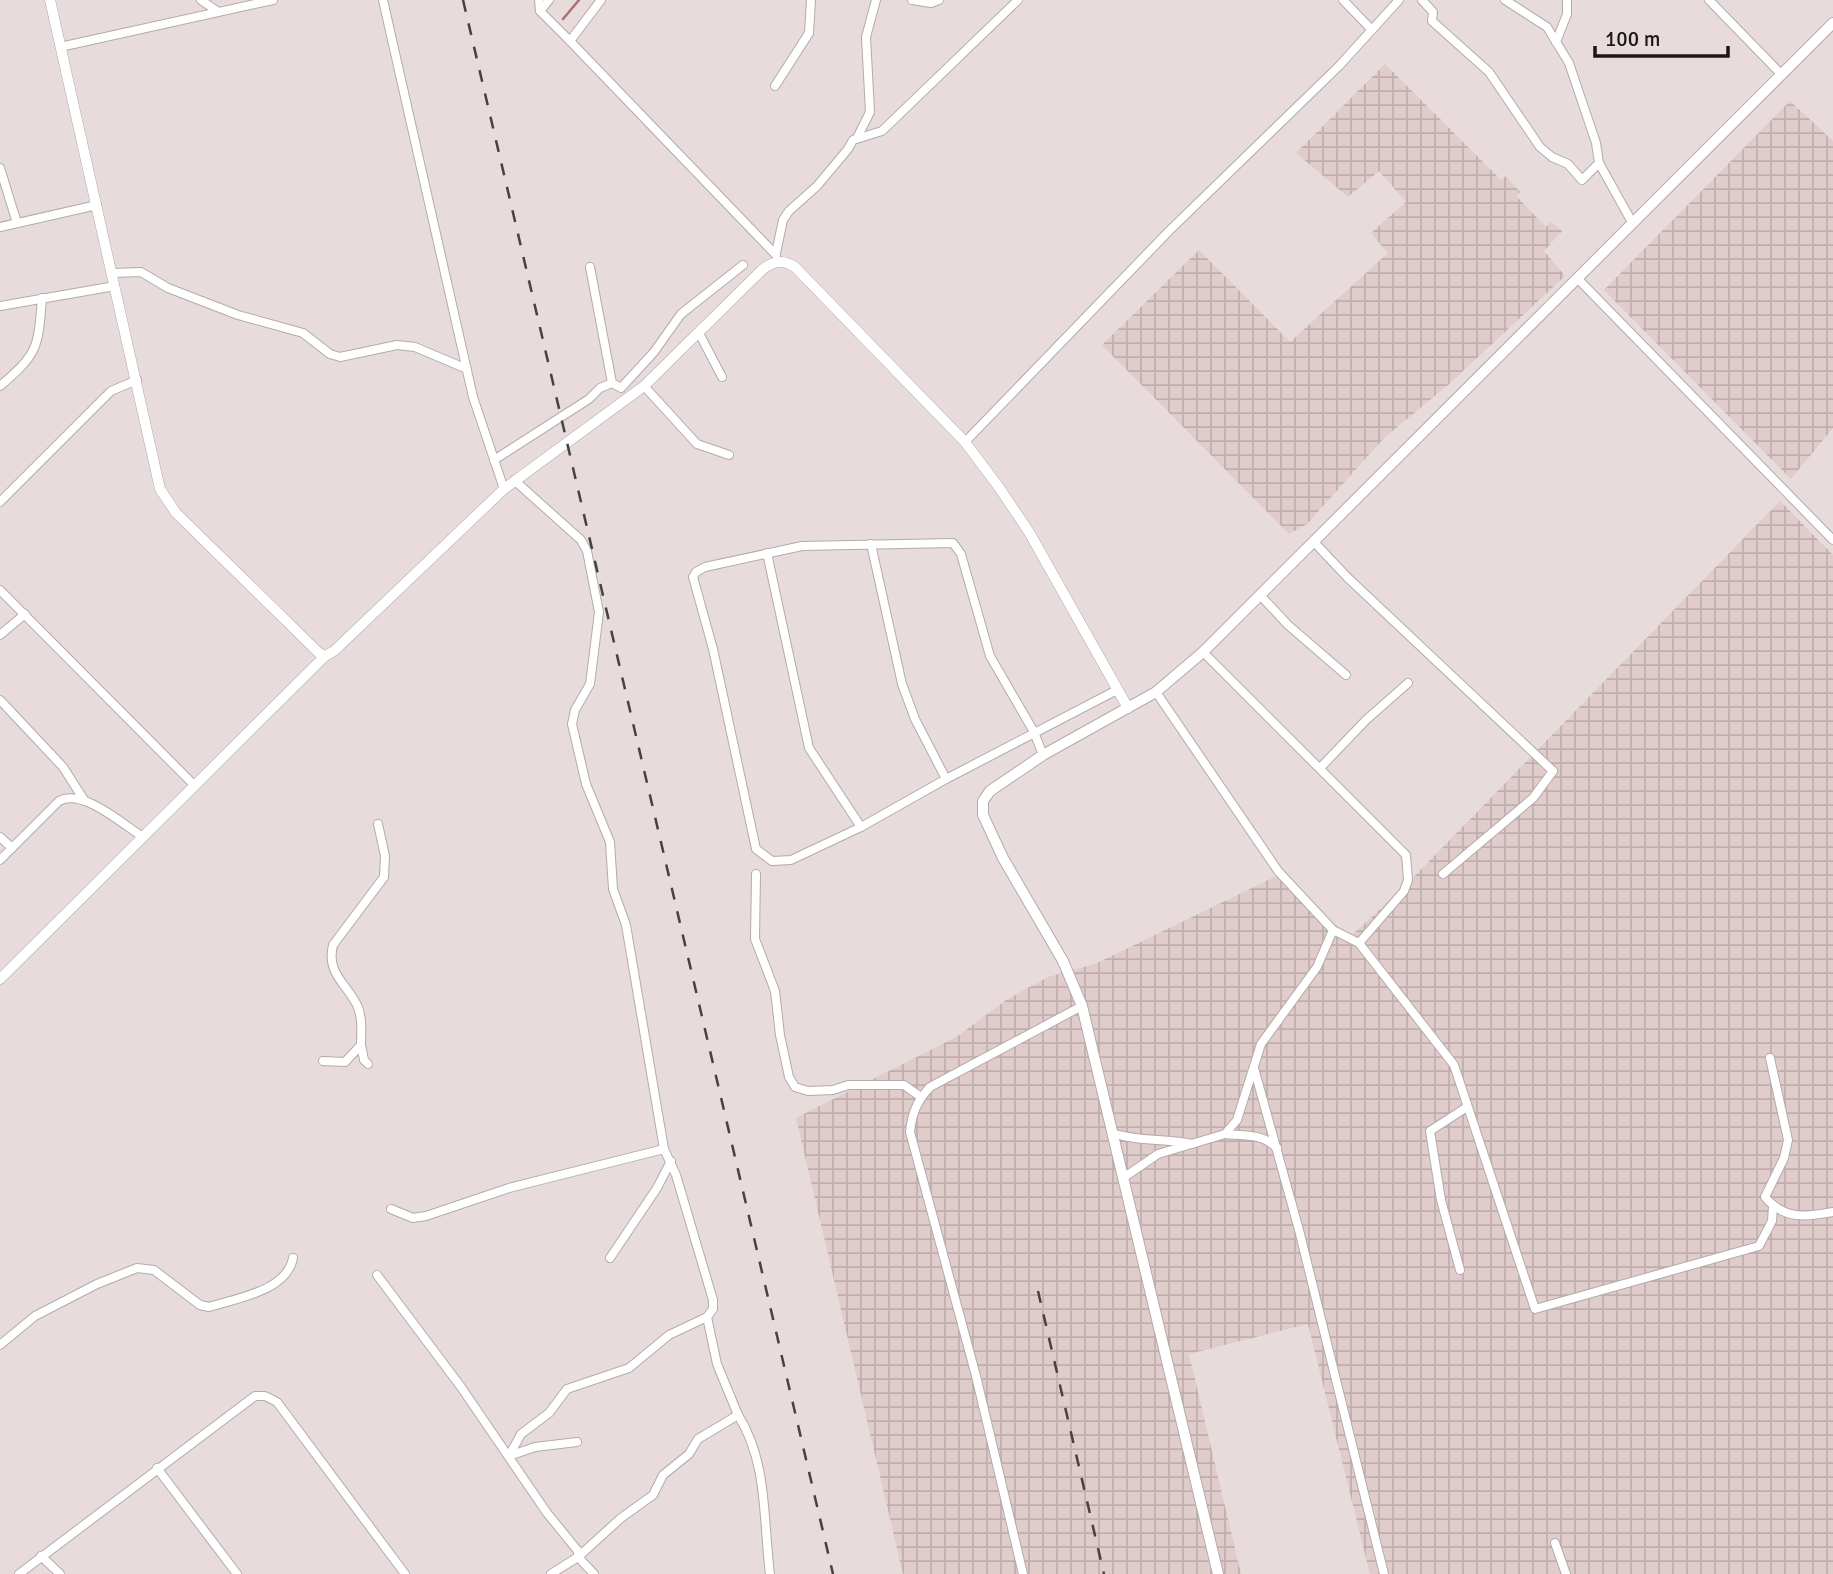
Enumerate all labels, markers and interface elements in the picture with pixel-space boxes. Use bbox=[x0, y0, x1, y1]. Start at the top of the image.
scale bar bbox=[1595, 14, 1728, 58]
text: 100 m bbox=[1605, 26, 1660, 52]

